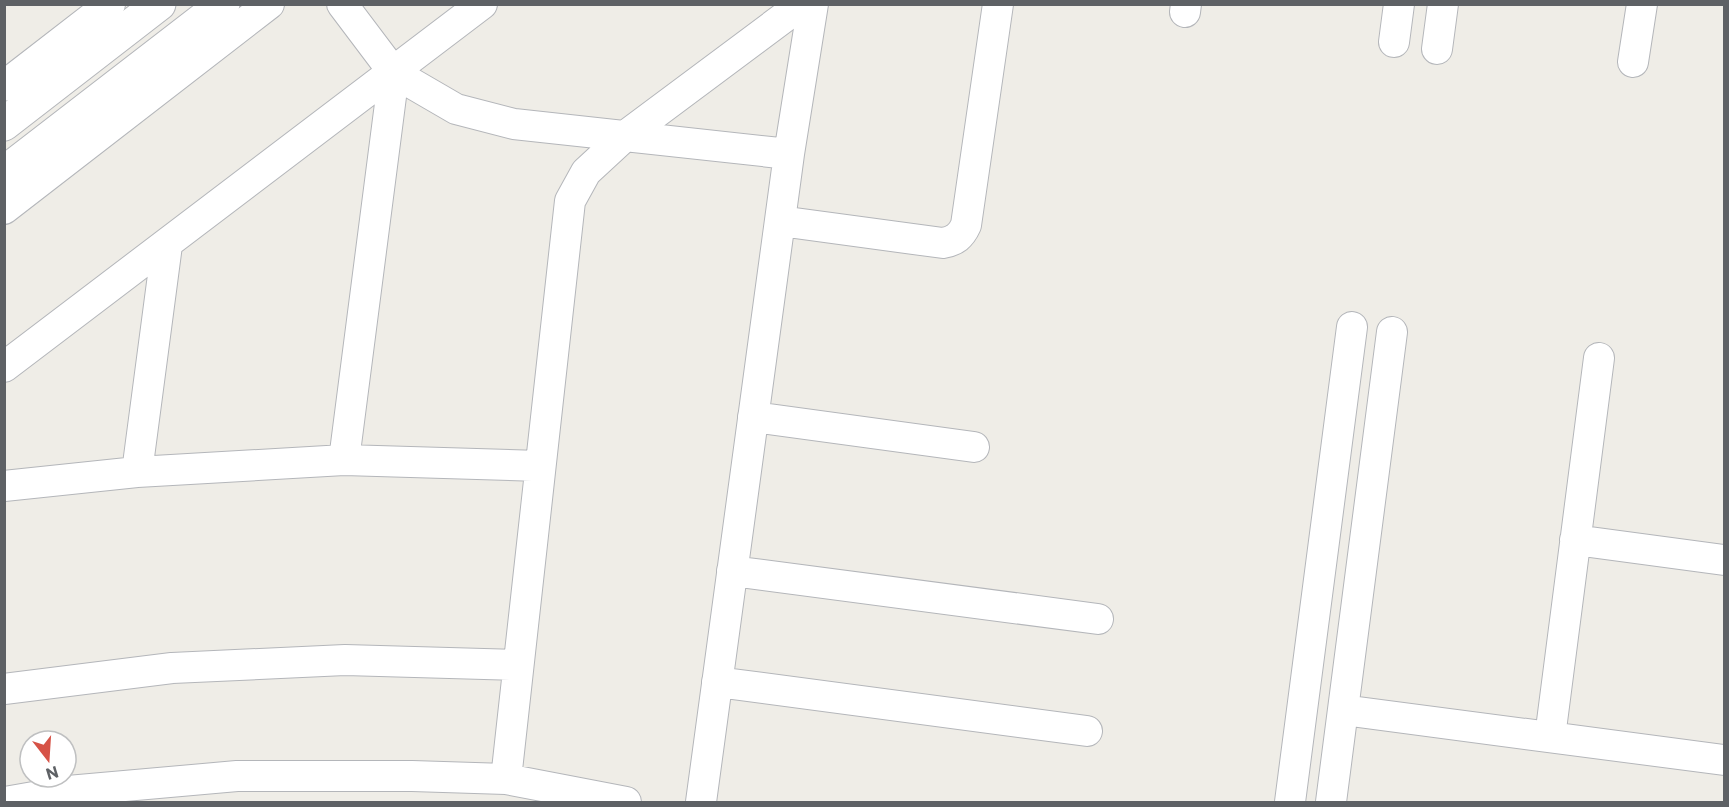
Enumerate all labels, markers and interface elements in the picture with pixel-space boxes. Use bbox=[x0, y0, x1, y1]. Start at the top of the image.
north arrow bbox=[18, 729, 78, 789]
text: N bbox=[44, 763, 61, 785]

